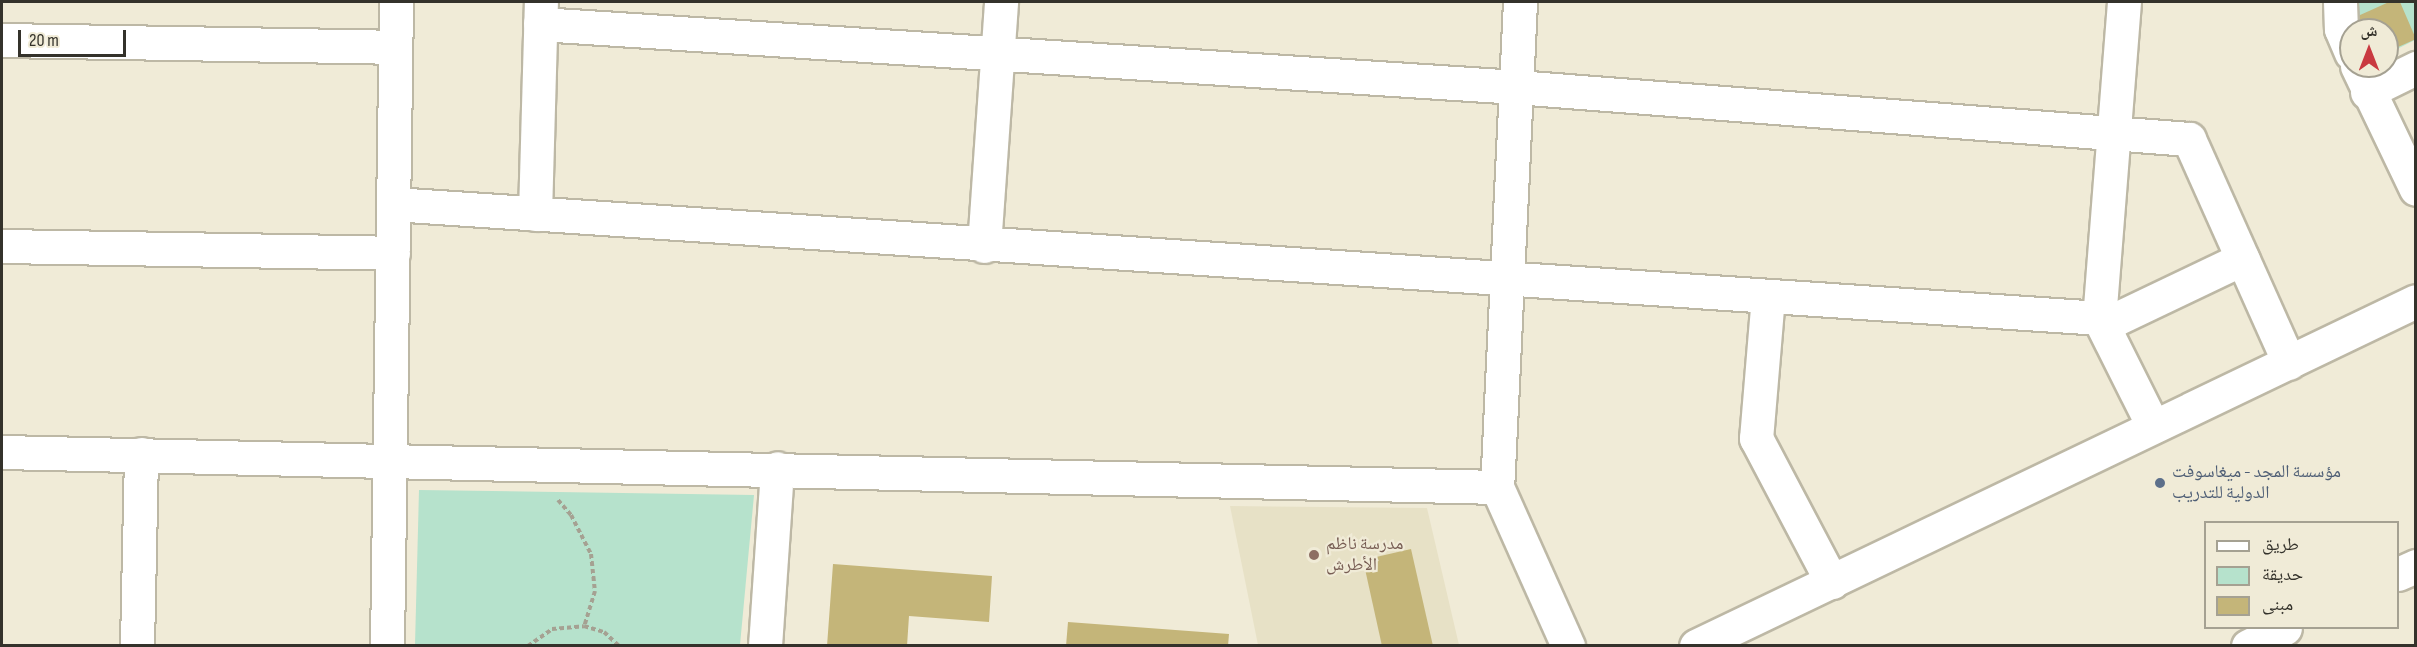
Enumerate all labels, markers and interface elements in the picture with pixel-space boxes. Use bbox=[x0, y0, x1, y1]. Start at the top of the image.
scale bar bbox=[21, 18, 129, 56]
north arrow bbox=[2339, 18, 2399, 78]
text: ش bbox=[2361, 22, 2377, 41]
text: 20 m bbox=[29, 30, 59, 51]
place label: مؤسسة المجد - ميغاسوفت الدولية للتدريب bbox=[2172, 462, 2341, 504]
marker: مؤسسة المجد - ميغاسوفت الدولية للتدريب bbox=[2153, 476, 2167, 490]
legend bbox=[2204, 521, 2399, 629]
place label: مدرسة ناظم الأطرش bbox=[1326, 534, 1403, 576]
text: طريق bbox=[2262, 534, 2299, 555]
marker: مدرسة ناظم الأطرش bbox=[1307, 548, 1321, 562]
text: حديقة bbox=[2262, 564, 2303, 585]
text: مبنى bbox=[2262, 594, 2293, 615]

